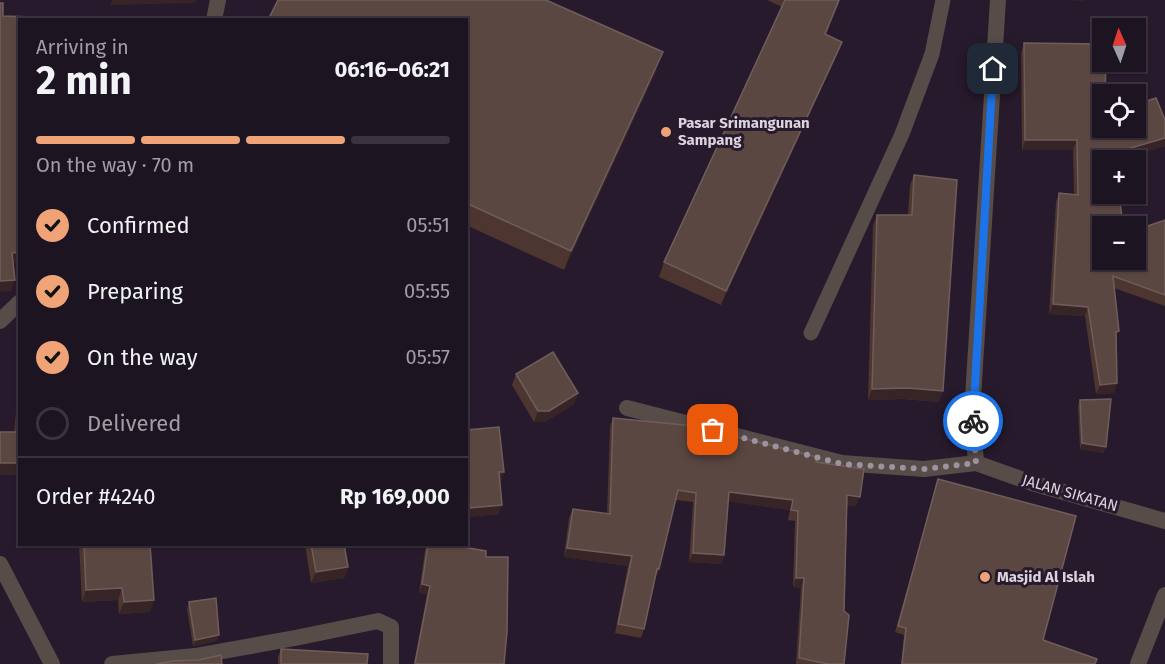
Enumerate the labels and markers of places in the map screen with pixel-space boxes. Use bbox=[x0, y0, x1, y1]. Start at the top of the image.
pin bbox=[967, 43, 1018, 94]
place label: Pasar Srimangunan Sampang bbox=[678, 114, 810, 149]
marker: Pasar Srimangunan Sampang bbox=[659, 125, 673, 139]
pin bbox=[687, 404, 738, 455]
place label: Masjid Al Islah bbox=[997, 568, 1095, 586]
marker: Masjid Al Islah bbox=[978, 570, 992, 584]

